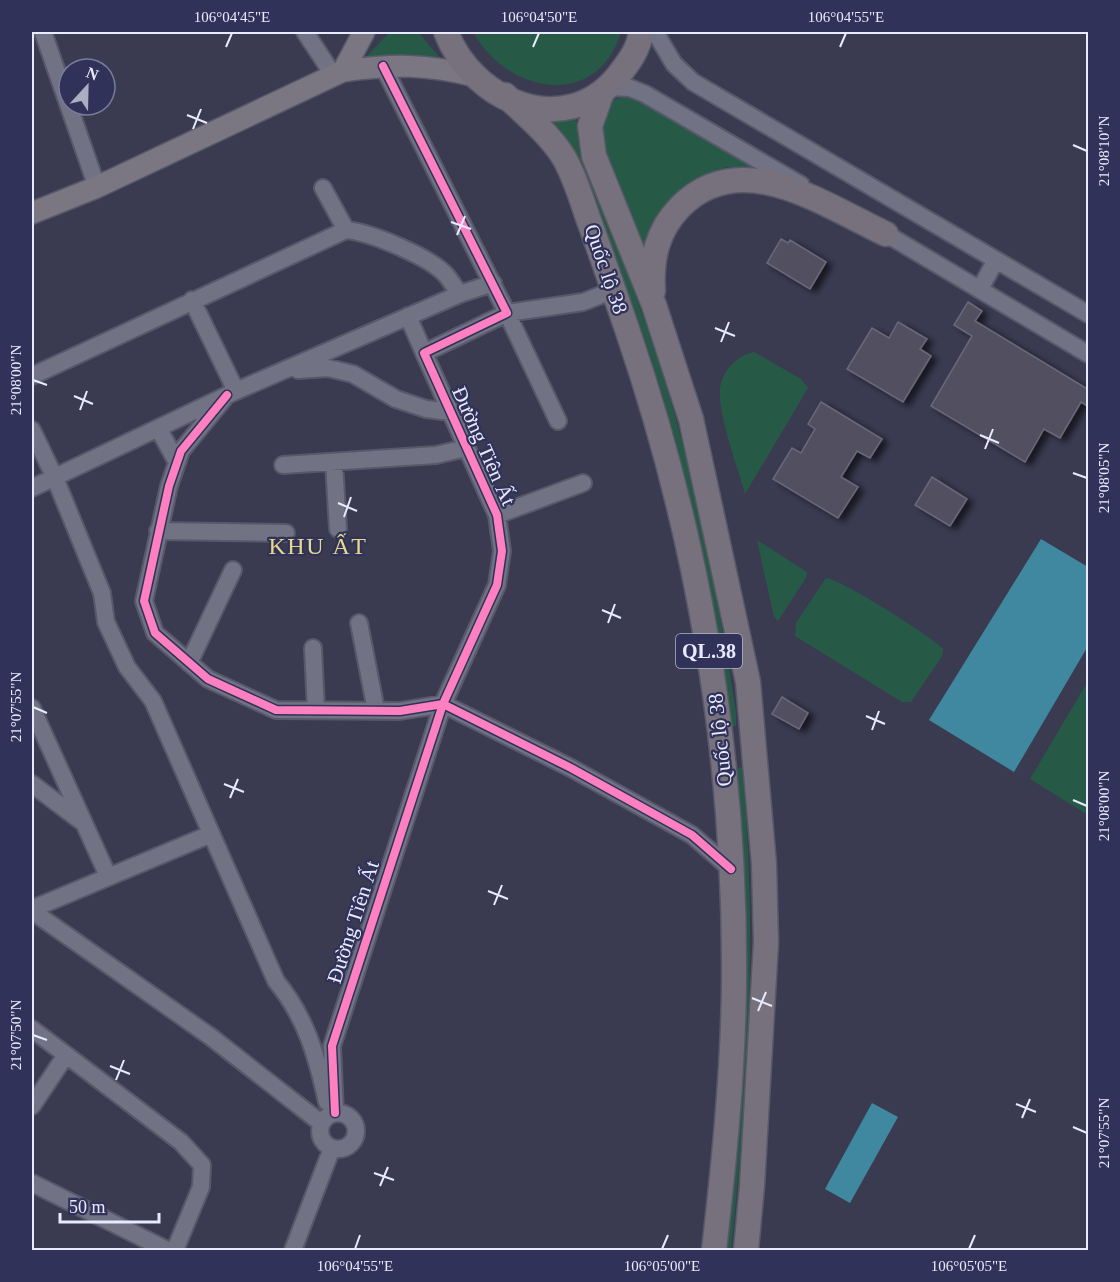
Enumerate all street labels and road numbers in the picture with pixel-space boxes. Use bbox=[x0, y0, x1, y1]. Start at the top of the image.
street label: Quốc lộ 38 bbox=[579, 221, 633, 317]
street label: Đường Tiên Ất bbox=[447, 383, 521, 509]
road number: QL.38 bbox=[676, 634, 742, 668]
street label: Quốc lộ 38 bbox=[703, 692, 737, 788]
street label: Đường Tiên Ất bbox=[322, 858, 384, 986]

